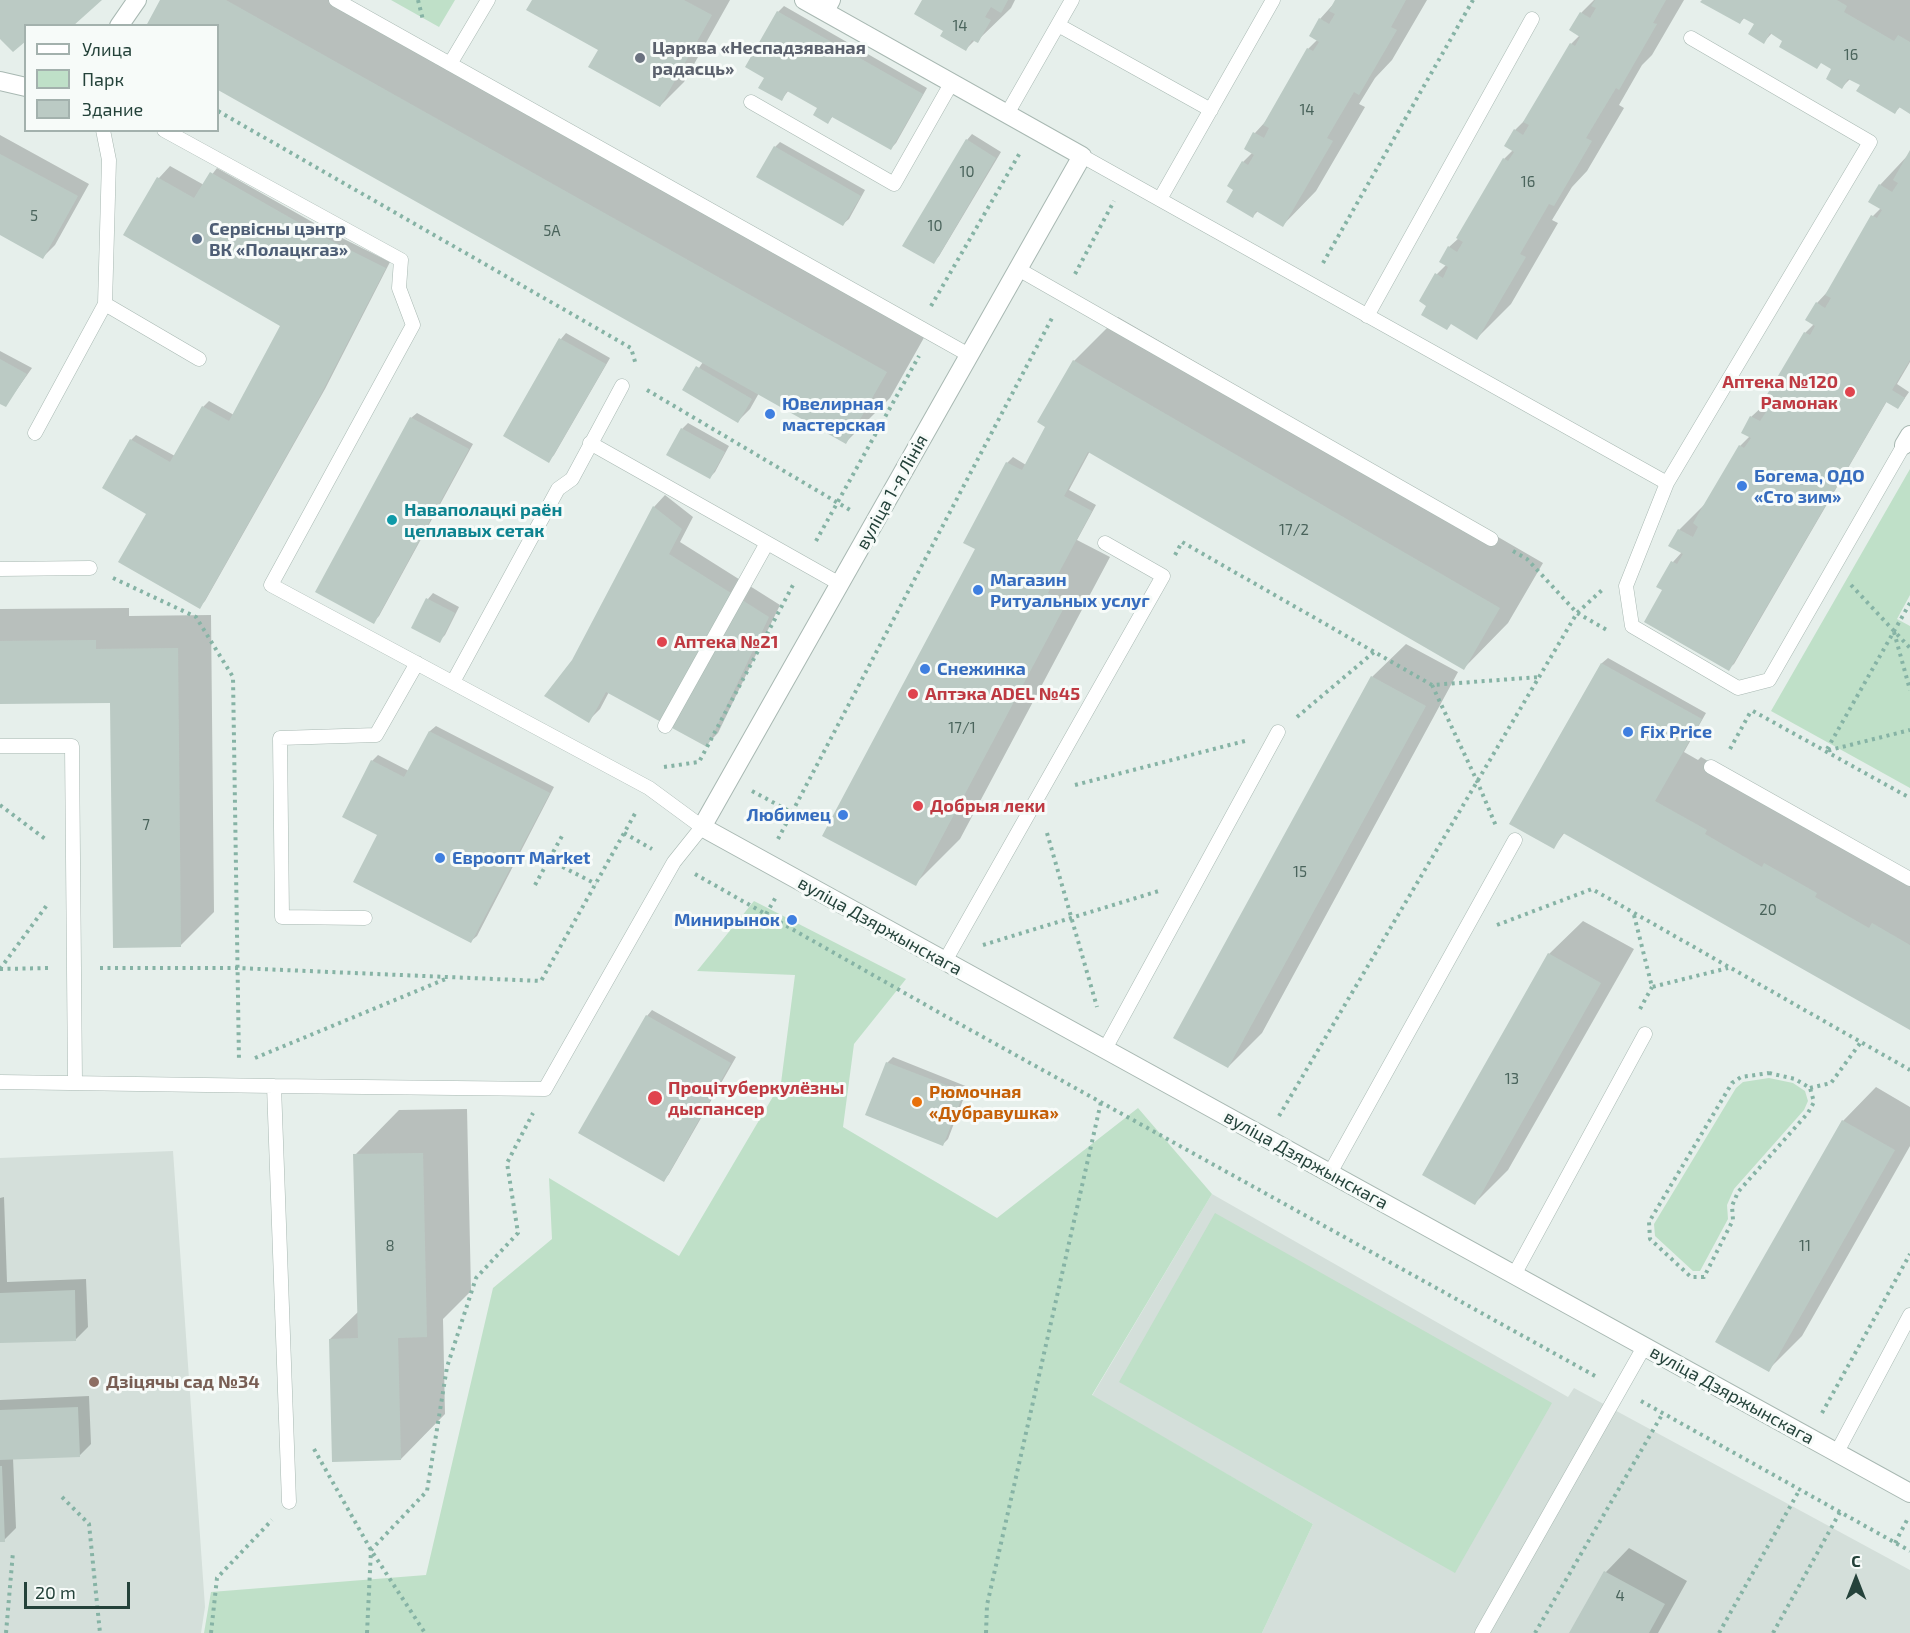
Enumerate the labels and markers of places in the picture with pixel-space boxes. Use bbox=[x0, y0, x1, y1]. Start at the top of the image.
place label: Царква «Неспадзяваная радасць» bbox=[652, 37, 866, 80]
marker: Царква «Неспадзяваная радасць» bbox=[633, 51, 647, 65]
place label: Сервісны цэнтр ВК «Полацкгаз» bbox=[209, 218, 348, 260]
marker: Сервісны цэнтр ВК «Полацкгаз» bbox=[190, 232, 204, 246]
place label: Аптека №120 Рамонак bbox=[1722, 371, 1838, 413]
marker: Аптека №120 Рамонак bbox=[1843, 385, 1857, 399]
place label: Ювелирная мастерская bbox=[782, 393, 886, 436]
marker: Ювелирная мастерская bbox=[763, 407, 777, 421]
place label: Богема, ОДО «Сто зим» bbox=[1754, 465, 1865, 508]
marker: Богема, ОДО «Сто зим» bbox=[1735, 479, 1749, 493]
place label: Наваполацкі раён цеплавых сетак bbox=[404, 499, 562, 542]
marker: Наваполацкі раён цеплавых сетак bbox=[385, 513, 399, 527]
place label: Магазин Ритуальных услуг bbox=[990, 569, 1150, 612]
marker: Магазин Ритуальных услуг bbox=[971, 583, 985, 597]
place label: Аптека №21 bbox=[674, 631, 778, 653]
marker: Аптека №21 bbox=[655, 635, 669, 649]
place label: Снежинка bbox=[937, 658, 1026, 680]
marker: Снежинка bbox=[918, 662, 932, 676]
place label: Аптэка ADEL №45 bbox=[925, 683, 1080, 705]
marker: Аптэка ADEL №45 bbox=[906, 687, 920, 701]
place label: Fix Price bbox=[1640, 721, 1712, 743]
marker: Fix Price bbox=[1621, 725, 1635, 739]
place label: Добрыя леки bbox=[930, 795, 1046, 817]
marker: Добрыя леки bbox=[911, 799, 925, 813]
place label: Любимец bbox=[746, 804, 831, 826]
marker: Любимец bbox=[836, 808, 850, 822]
place label: Евроопт Market bbox=[452, 847, 590, 869]
marker: Евроопт Market bbox=[433, 851, 447, 865]
place label: Минирынок bbox=[674, 909, 780, 931]
marker: Минирынок bbox=[785, 913, 799, 927]
place label: Процітуберкулёзны дыспансер bbox=[668, 1077, 844, 1120]
place label: Рюмочная «Дубравушка» bbox=[929, 1081, 1059, 1124]
marker: Процітуберкулёзны дыспансер bbox=[646, 1089, 664, 1107]
marker: Рюмочная «Дубравушка» bbox=[910, 1095, 924, 1109]
place label: Дзіцячы сад №34 bbox=[106, 1371, 260, 1393]
marker: Дзіцячы сад №34 bbox=[87, 1375, 101, 1389]

